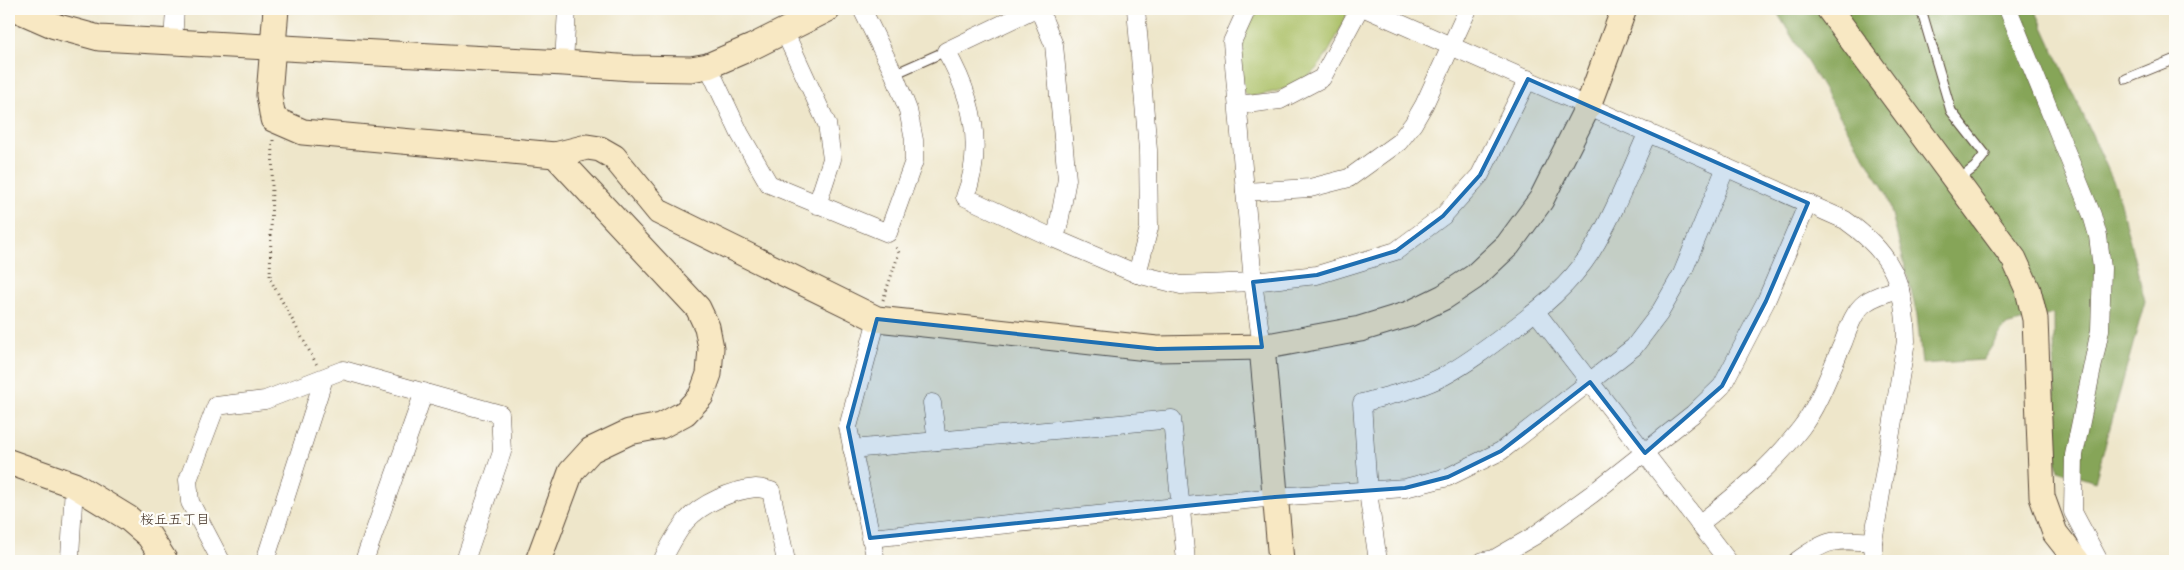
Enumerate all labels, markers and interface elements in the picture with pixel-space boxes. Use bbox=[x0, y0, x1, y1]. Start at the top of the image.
district label: 桜丘五丁目 bbox=[140, 508, 210, 529]

